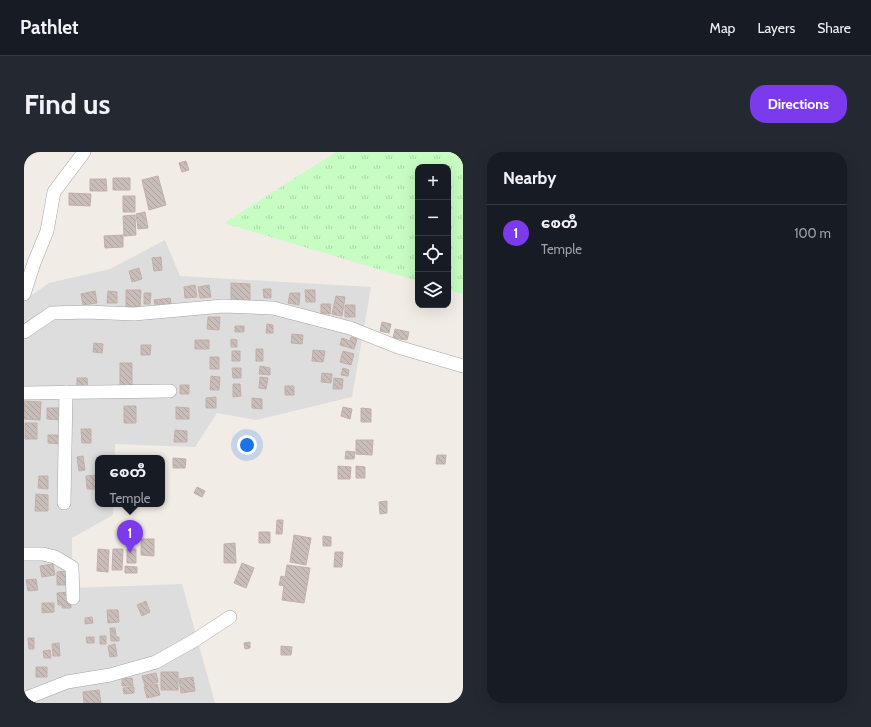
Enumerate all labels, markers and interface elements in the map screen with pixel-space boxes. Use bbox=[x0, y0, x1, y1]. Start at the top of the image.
text: Pathlet bbox=[20, 16, 79, 39]
text: Map bbox=[710, 19, 735, 37]
text: Layers bbox=[757, 19, 795, 37]
text: Share bbox=[817, 19, 851, 37]
button: Directions bbox=[750, 85, 847, 123]
text: Find us bbox=[24, 87, 110, 121]
map controls bbox=[415, 164, 451, 308]
button: + bbox=[415, 164, 451, 200]
text: Nearby bbox=[503, 168, 556, 188]
button: − bbox=[415, 200, 451, 236]
text: စေတီ bbox=[541, 214, 578, 232]
text: 1 bbox=[514, 225, 518, 241]
text: 100 m bbox=[794, 225, 831, 241]
button: locate bbox=[415, 236, 451, 272]
text: Temple bbox=[541, 241, 582, 257]
button: layers bbox=[415, 272, 451, 308]
your location bbox=[237, 435, 257, 455]
popup bbox=[95, 455, 165, 507]
text: စေတီ bbox=[110, 463, 146, 481]
text: Temple bbox=[110, 490, 150, 506]
pin: 1 bbox=[117, 520, 143, 553]

